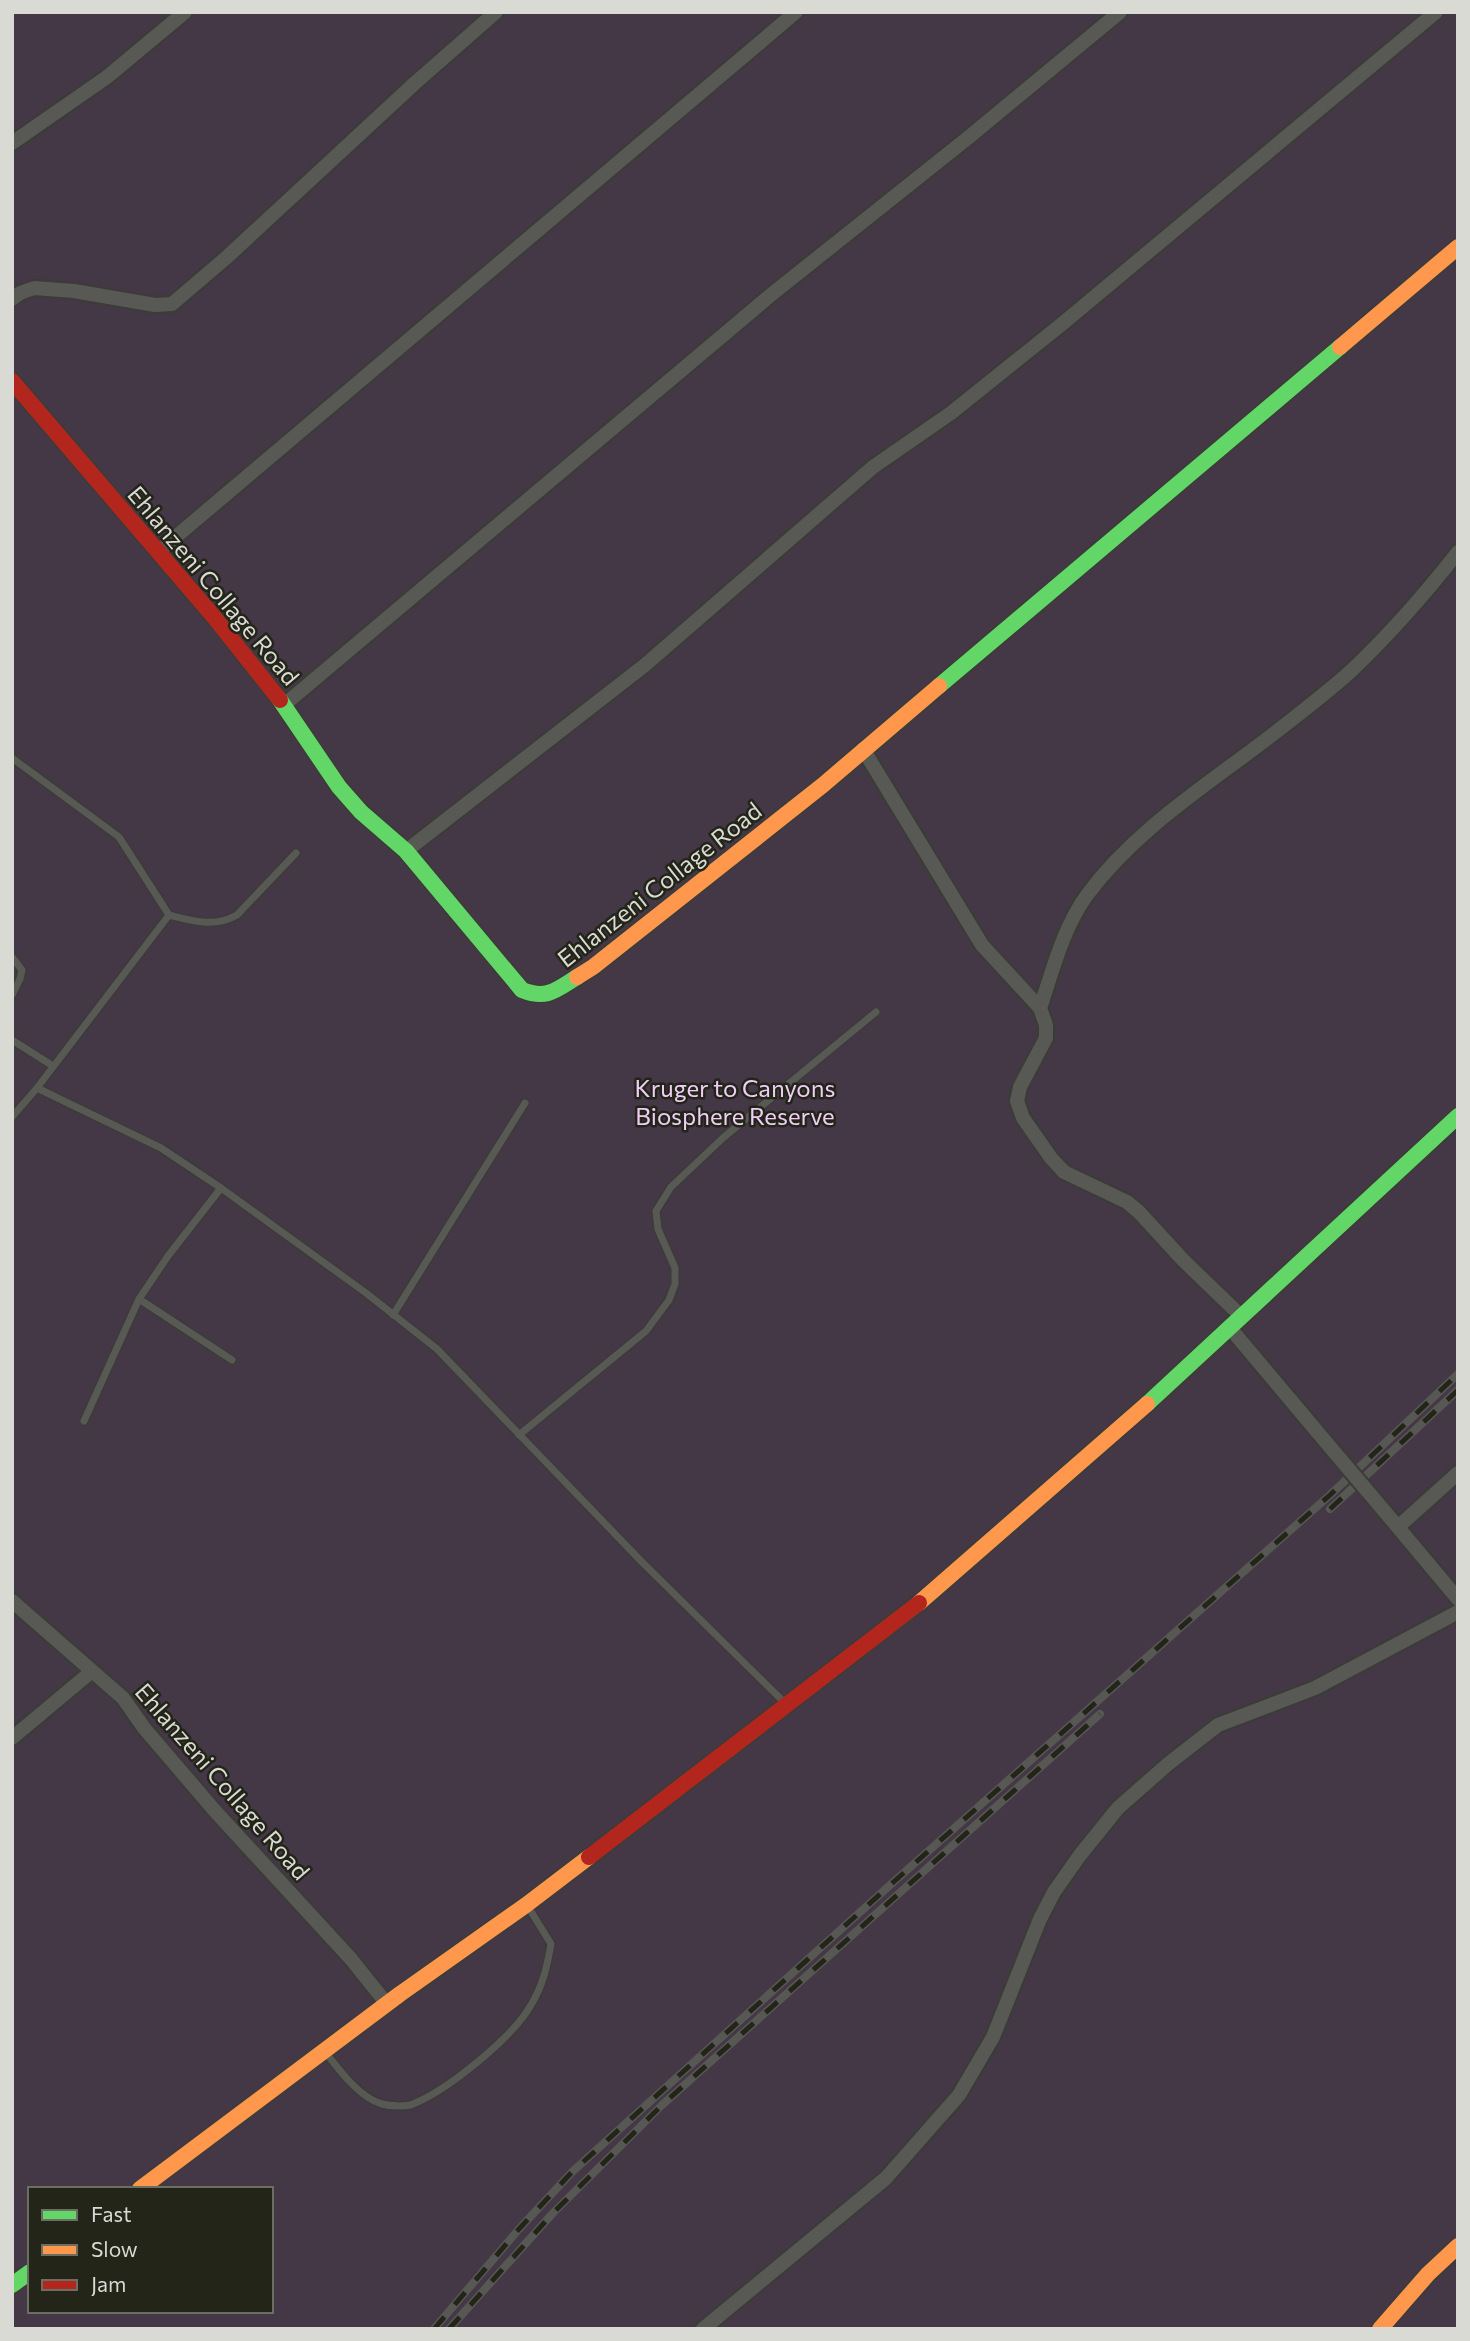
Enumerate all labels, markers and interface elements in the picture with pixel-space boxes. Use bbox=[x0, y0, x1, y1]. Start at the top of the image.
street label: Ehlanzeni Collage Road bbox=[122, 480, 306, 690]
street label: Ehlanzeni Collage Road bbox=[551, 795, 767, 973]
park label: Kruger to Canyons Biosphere Reserve bbox=[635, 1073, 835, 1130]
street label: Ehlanzeni Collage Road bbox=[130, 1677, 316, 1885]
legend bbox=[28, 2187, 273, 2313]
text: Fast bbox=[91, 2201, 132, 2226]
text: Slow bbox=[91, 2236, 138, 2261]
text: Jam bbox=[91, 2271, 126, 2296]

